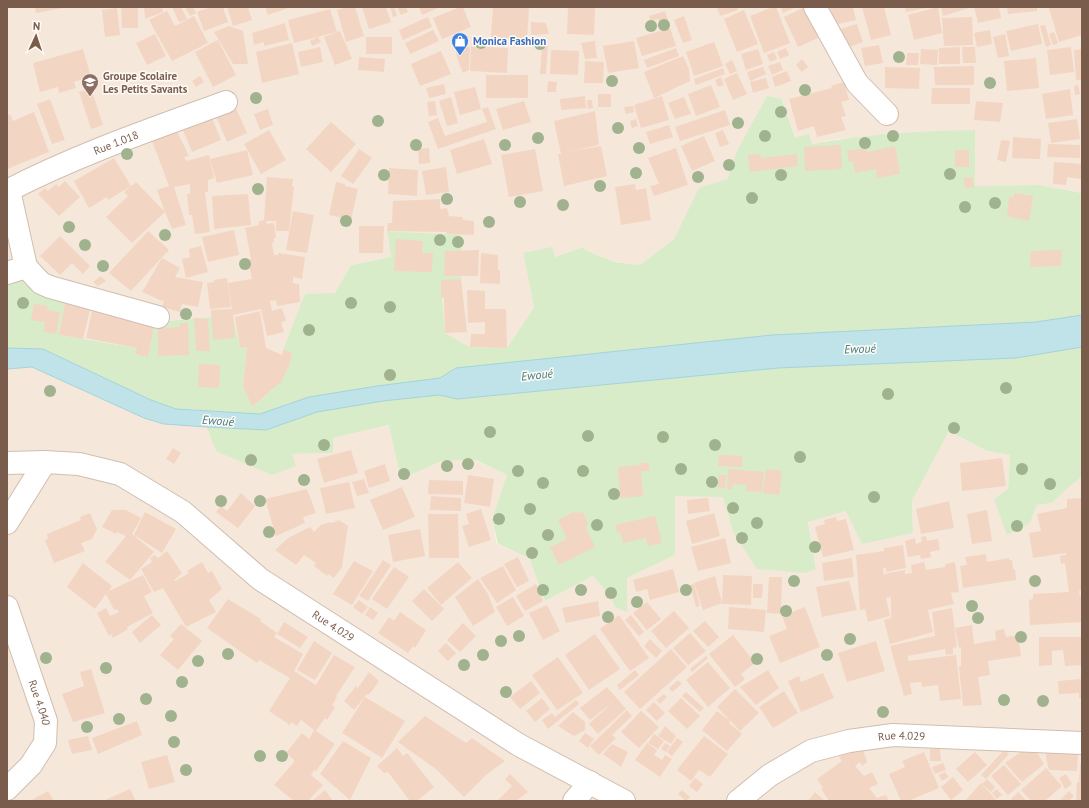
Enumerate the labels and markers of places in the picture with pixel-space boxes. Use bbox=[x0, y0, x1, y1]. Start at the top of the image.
shop icon: Monica Fashion bbox=[450, 31, 470, 56]
place label: Monica Fashion bbox=[473, 34, 546, 48]
place label: Groupe Scolaire Les Petits Savants bbox=[103, 69, 188, 96]
school or university icon: Groupe Scolaire Les Petits Savants bbox=[80, 72, 100, 97]

